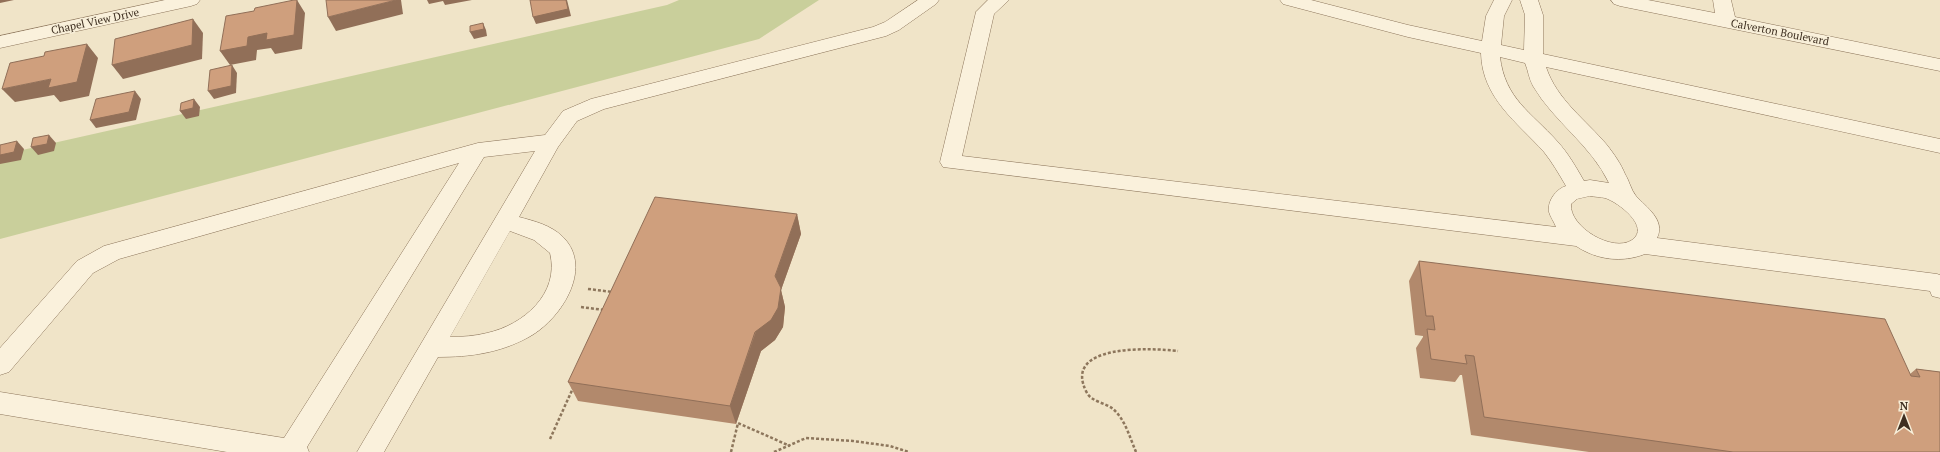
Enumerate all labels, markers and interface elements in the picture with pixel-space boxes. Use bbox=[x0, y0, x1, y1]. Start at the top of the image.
street label: Chapel View Drive bbox=[50, 5, 141, 37]
street label: Calverton Boulevard bbox=[1730, 16, 1830, 48]
north arrow bbox=[1884, 396, 1924, 436]
text: N bbox=[1900, 399, 1909, 413]

